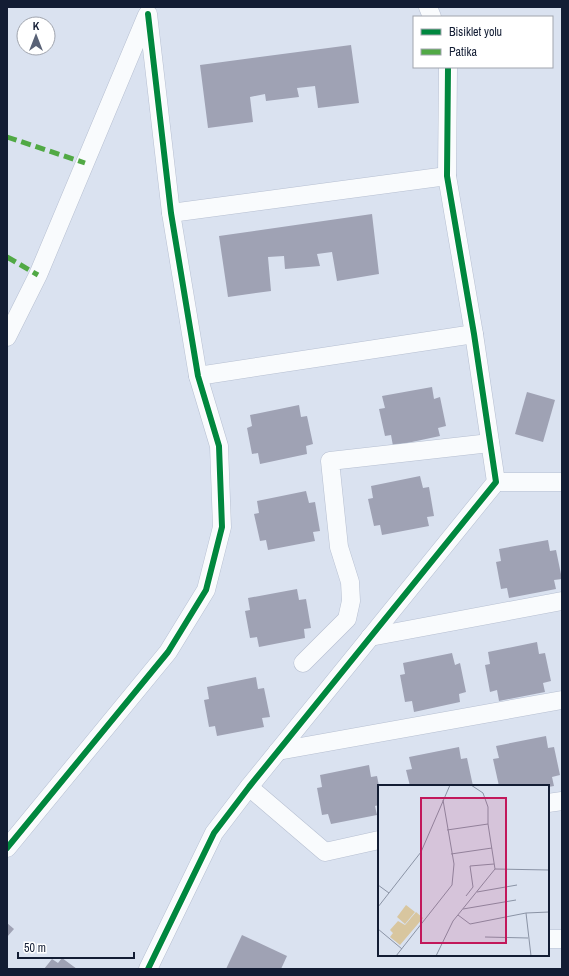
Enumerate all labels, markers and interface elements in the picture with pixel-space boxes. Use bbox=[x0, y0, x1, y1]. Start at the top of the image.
north arrow bbox=[16, 16, 56, 56]
legend bbox=[413, 16, 553, 68]
text: K bbox=[33, 19, 40, 33]
text: Bisiklet yolu bbox=[449, 24, 502, 40]
text: Patika bbox=[449, 44, 477, 60]
inset map bbox=[378, 785, 549, 956]
scale bar bbox=[18, 934, 134, 960]
text: 50 m bbox=[24, 940, 46, 956]

